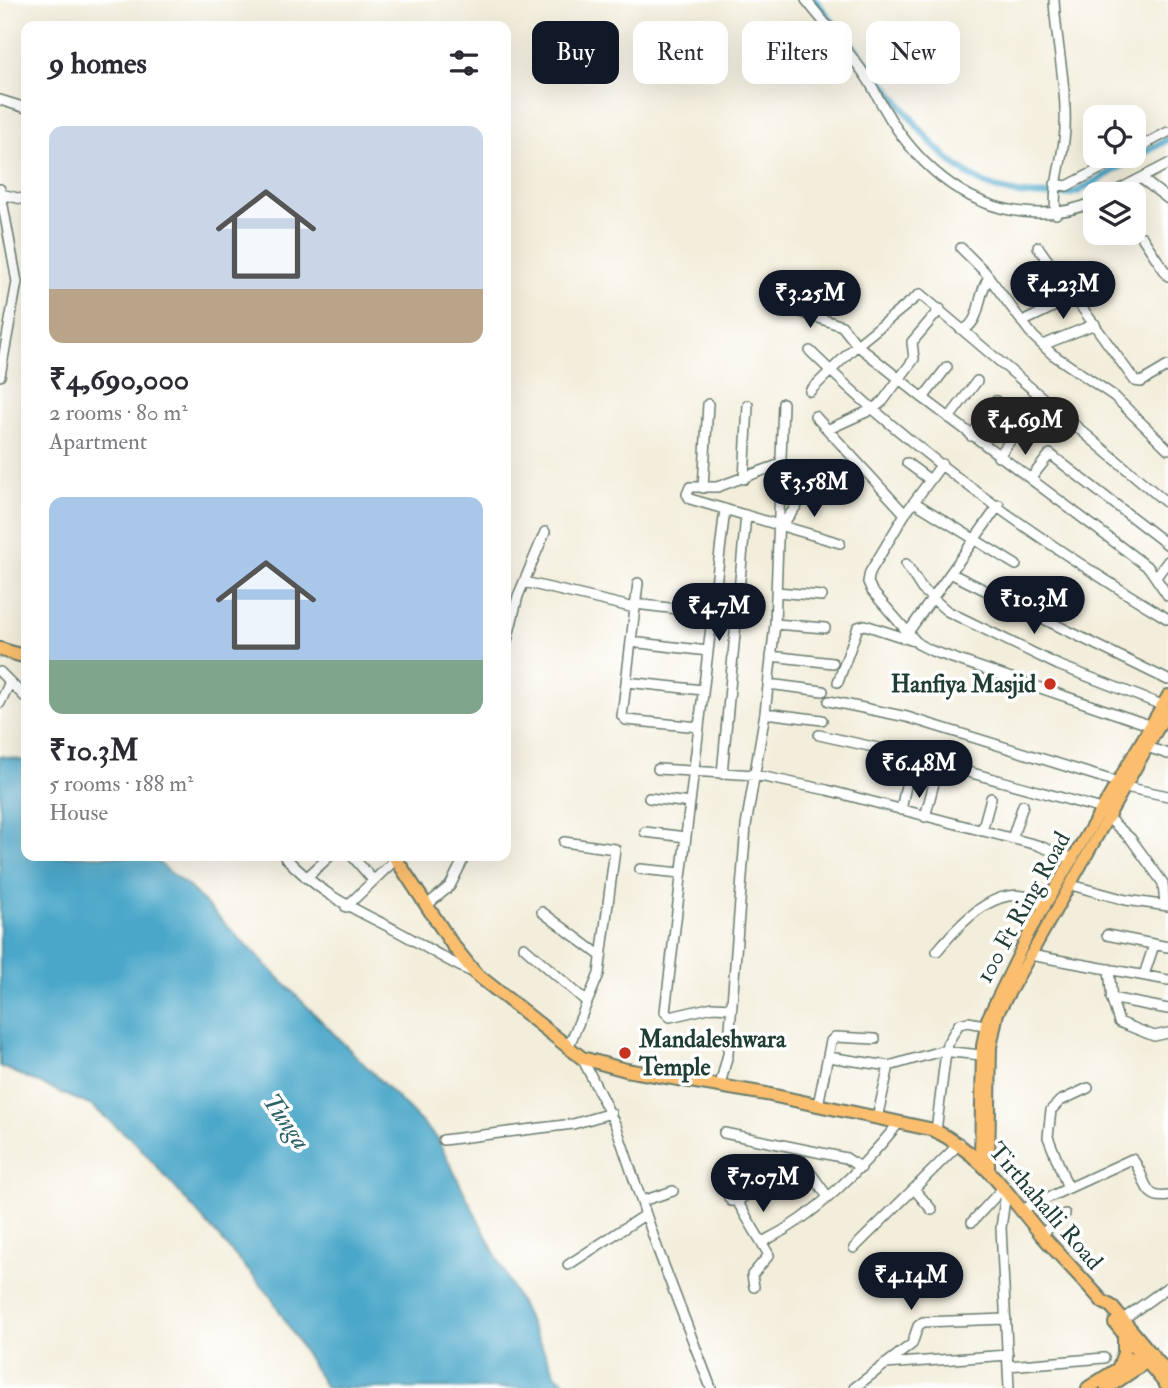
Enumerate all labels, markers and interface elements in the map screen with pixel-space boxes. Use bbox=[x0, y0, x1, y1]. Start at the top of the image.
chip: Buy bbox=[532, 21, 619, 84]
chip: Rent bbox=[633, 21, 728, 84]
chip: Filters bbox=[742, 21, 852, 84]
chip: New bbox=[866, 21, 960, 84]
icon: filters bbox=[445, 44, 483, 82]
text: 9 homes bbox=[49, 45, 147, 82]
map controls bbox=[1083, 105, 1146, 245]
button: locate bbox=[1083, 105, 1146, 168]
icon: home bbox=[203, 171, 329, 297]
button: layers bbox=[1083, 182, 1146, 245]
pin: ₹4.23M bbox=[1006, 262, 1120, 321]
text: ₹4.23M bbox=[1026, 269, 1100, 298]
pin: ₹3.25M bbox=[753, 270, 867, 330]
text: ₹3.25M bbox=[775, 278, 845, 307]
text: ₹4,690,000 bbox=[49, 361, 189, 398]
text: 2 rooms · 80 m² bbox=[49, 398, 188, 427]
pin: ₹4.69M bbox=[968, 398, 1082, 457]
text: ₹4.69M bbox=[987, 405, 1063, 434]
text: Apartment bbox=[49, 427, 147, 456]
pin: ₹3.58M bbox=[757, 460, 871, 519]
text: ₹3.58M bbox=[779, 467, 849, 496]
icon: home bbox=[203, 542, 329, 668]
pin: ₹10.3M bbox=[977, 576, 1091, 636]
pin: ₹4.7M bbox=[670, 584, 768, 643]
text: ₹10.3M bbox=[1000, 584, 1068, 613]
text: ₹4.7M bbox=[688, 591, 750, 620]
place label: Hanfiya Masjid bbox=[891, 669, 1036, 700]
marker: Hanfiya Masjid bbox=[1042, 676, 1058, 692]
text: ₹10.3M bbox=[49, 732, 138, 769]
pin: ₹6.48M bbox=[862, 740, 976, 800]
text: ₹6.48M bbox=[882, 748, 957, 777]
text: 5 rooms · 188 m² bbox=[49, 769, 193, 798]
text: House bbox=[49, 798, 108, 827]
street label: 100 Ft Ring Road bbox=[969, 826, 1078, 988]
place label: Mandaleshwara Temple bbox=[638, 1024, 787, 1083]
marker: Mandaleshwara Temple bbox=[617, 1045, 633, 1061]
water label: Tunga bbox=[255, 1087, 317, 1156]
street label: Tirthahalli Road bbox=[982, 1136, 1110, 1277]
pin: ₹7.07M bbox=[706, 1154, 820, 1214]
text: ₹7.07M bbox=[727, 1162, 799, 1191]
pin: ₹4.14M bbox=[854, 1252, 968, 1312]
text: ₹4.14M bbox=[874, 1260, 948, 1289]

